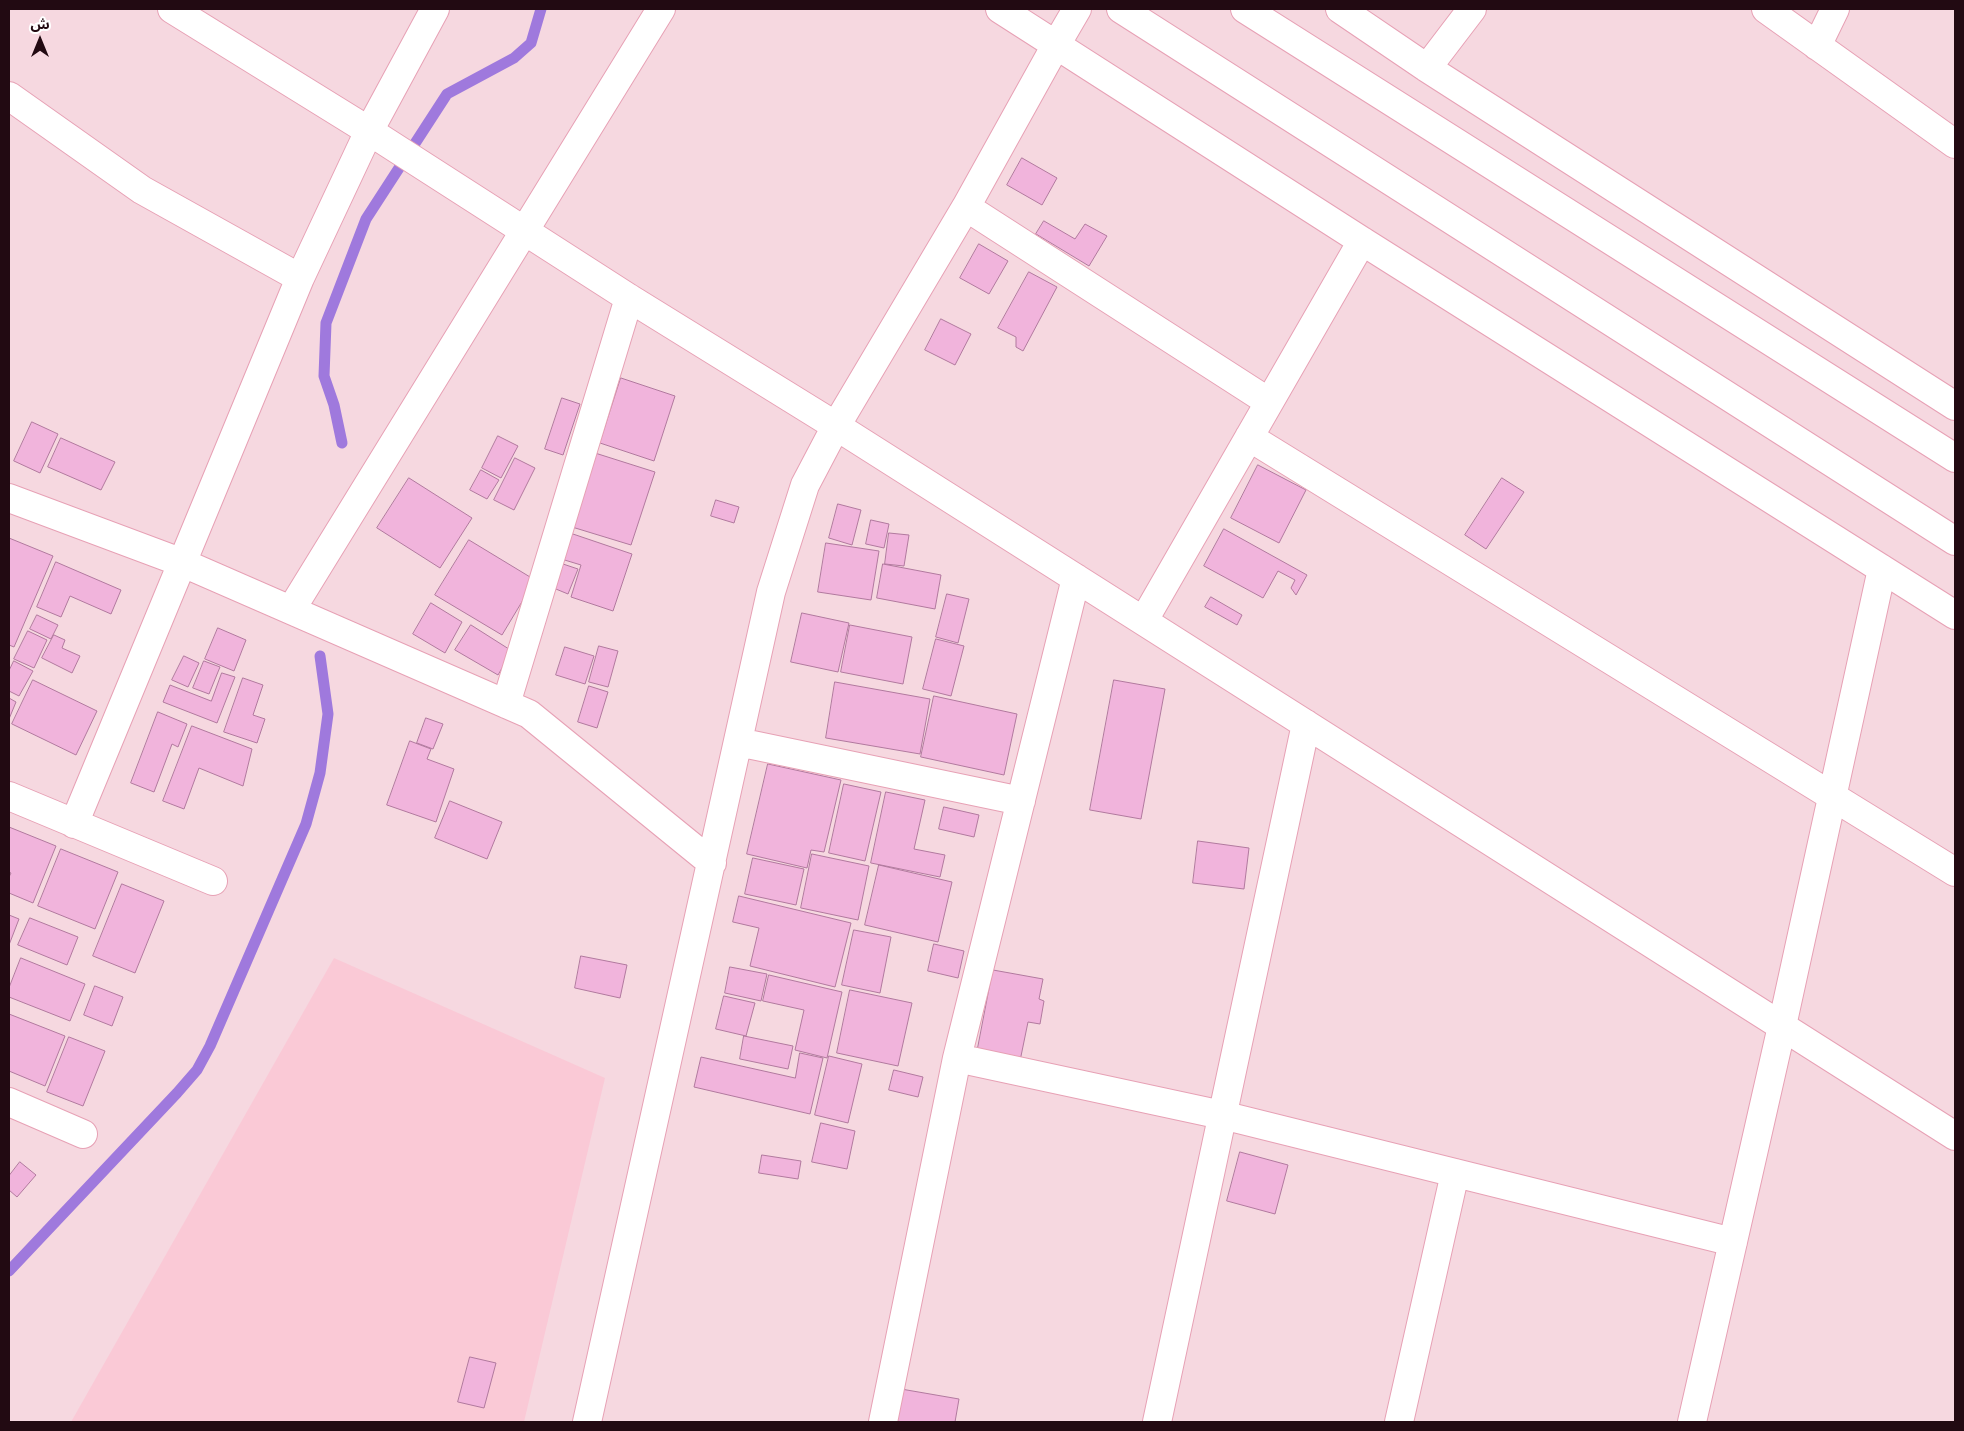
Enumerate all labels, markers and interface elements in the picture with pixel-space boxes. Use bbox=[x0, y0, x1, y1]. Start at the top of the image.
north arrow bbox=[15, 15, 65, 65]
text: ش bbox=[30, 16, 50, 33]

